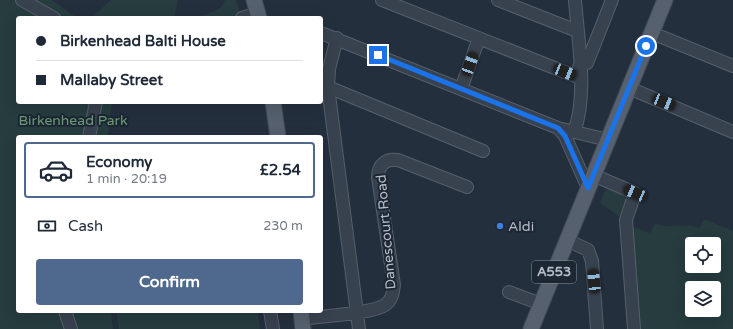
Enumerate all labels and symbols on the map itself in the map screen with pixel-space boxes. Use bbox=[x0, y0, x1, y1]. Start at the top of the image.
route start bbox=[637, 37, 655, 55]
route end bbox=[369, 46, 387, 64]
car bbox=[460, 51, 480, 77]
car bbox=[552, 62, 578, 82]
car bbox=[651, 92, 677, 112]
park label: Birkenhead Park bbox=[18, 112, 128, 129]
street label: Danescourt Road bbox=[373, 174, 399, 290]
car bbox=[622, 183, 648, 203]
place label: Aldi bbox=[508, 218, 534, 235]
marker: Aldi bbox=[495, 221, 505, 231]
road number: A553 bbox=[532, 261, 576, 283]
car bbox=[587, 268, 601, 294]

